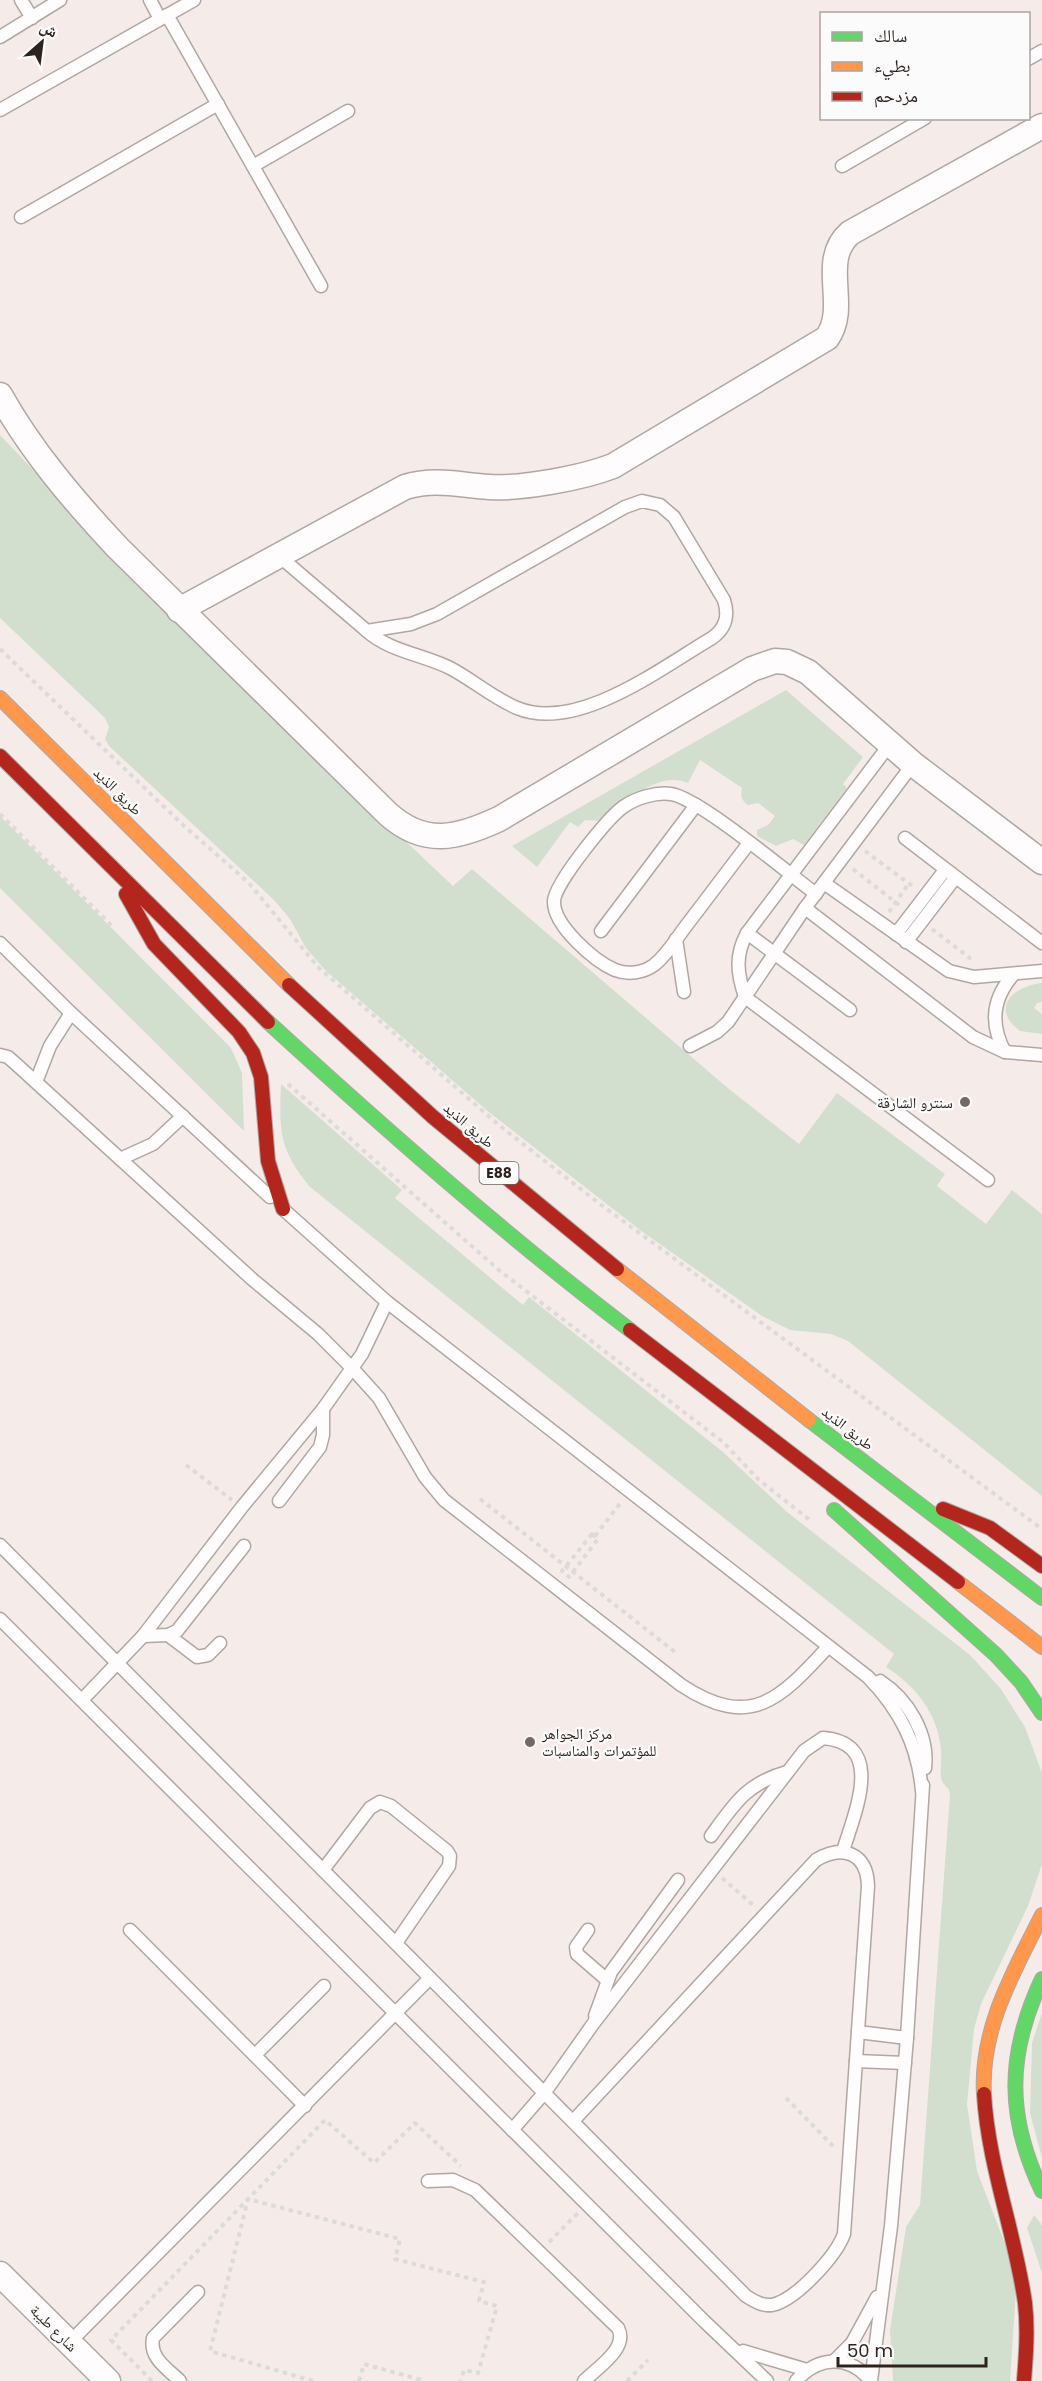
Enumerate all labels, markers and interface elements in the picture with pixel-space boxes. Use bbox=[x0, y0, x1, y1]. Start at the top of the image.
north arrow bbox=[12, 12, 72, 72]
legend bbox=[820, 12, 1030, 120]
text: ش bbox=[36, 15, 62, 43]
text: سالك bbox=[874, 23, 907, 48]
text: بطيء bbox=[874, 53, 911, 81]
text: مزدحم bbox=[874, 83, 918, 108]
street label: طريق الذيد bbox=[89, 762, 147, 820]
place label: سنترو الشارقة bbox=[877, 1092, 953, 1113]
marker: سنترو الشارقة bbox=[958, 1095, 972, 1109]
street label: طريق الذيد bbox=[439, 1097, 499, 1153]
road number: E88 bbox=[480, 1162, 518, 1184]
street label: طريق الذيد bbox=[818, 1401, 879, 1455]
place label: مركز الجواهر للمؤتمرات والمناسبات bbox=[541, 1723, 656, 1761]
marker: مركز الجواهر للمؤتمرات والمناسبات bbox=[523, 1735, 537, 1749]
street label: شارع طيبة bbox=[26, 2300, 82, 2356]
scale bar bbox=[838, 2330, 986, 2368]
text: 50 m bbox=[847, 2338, 893, 2363]

